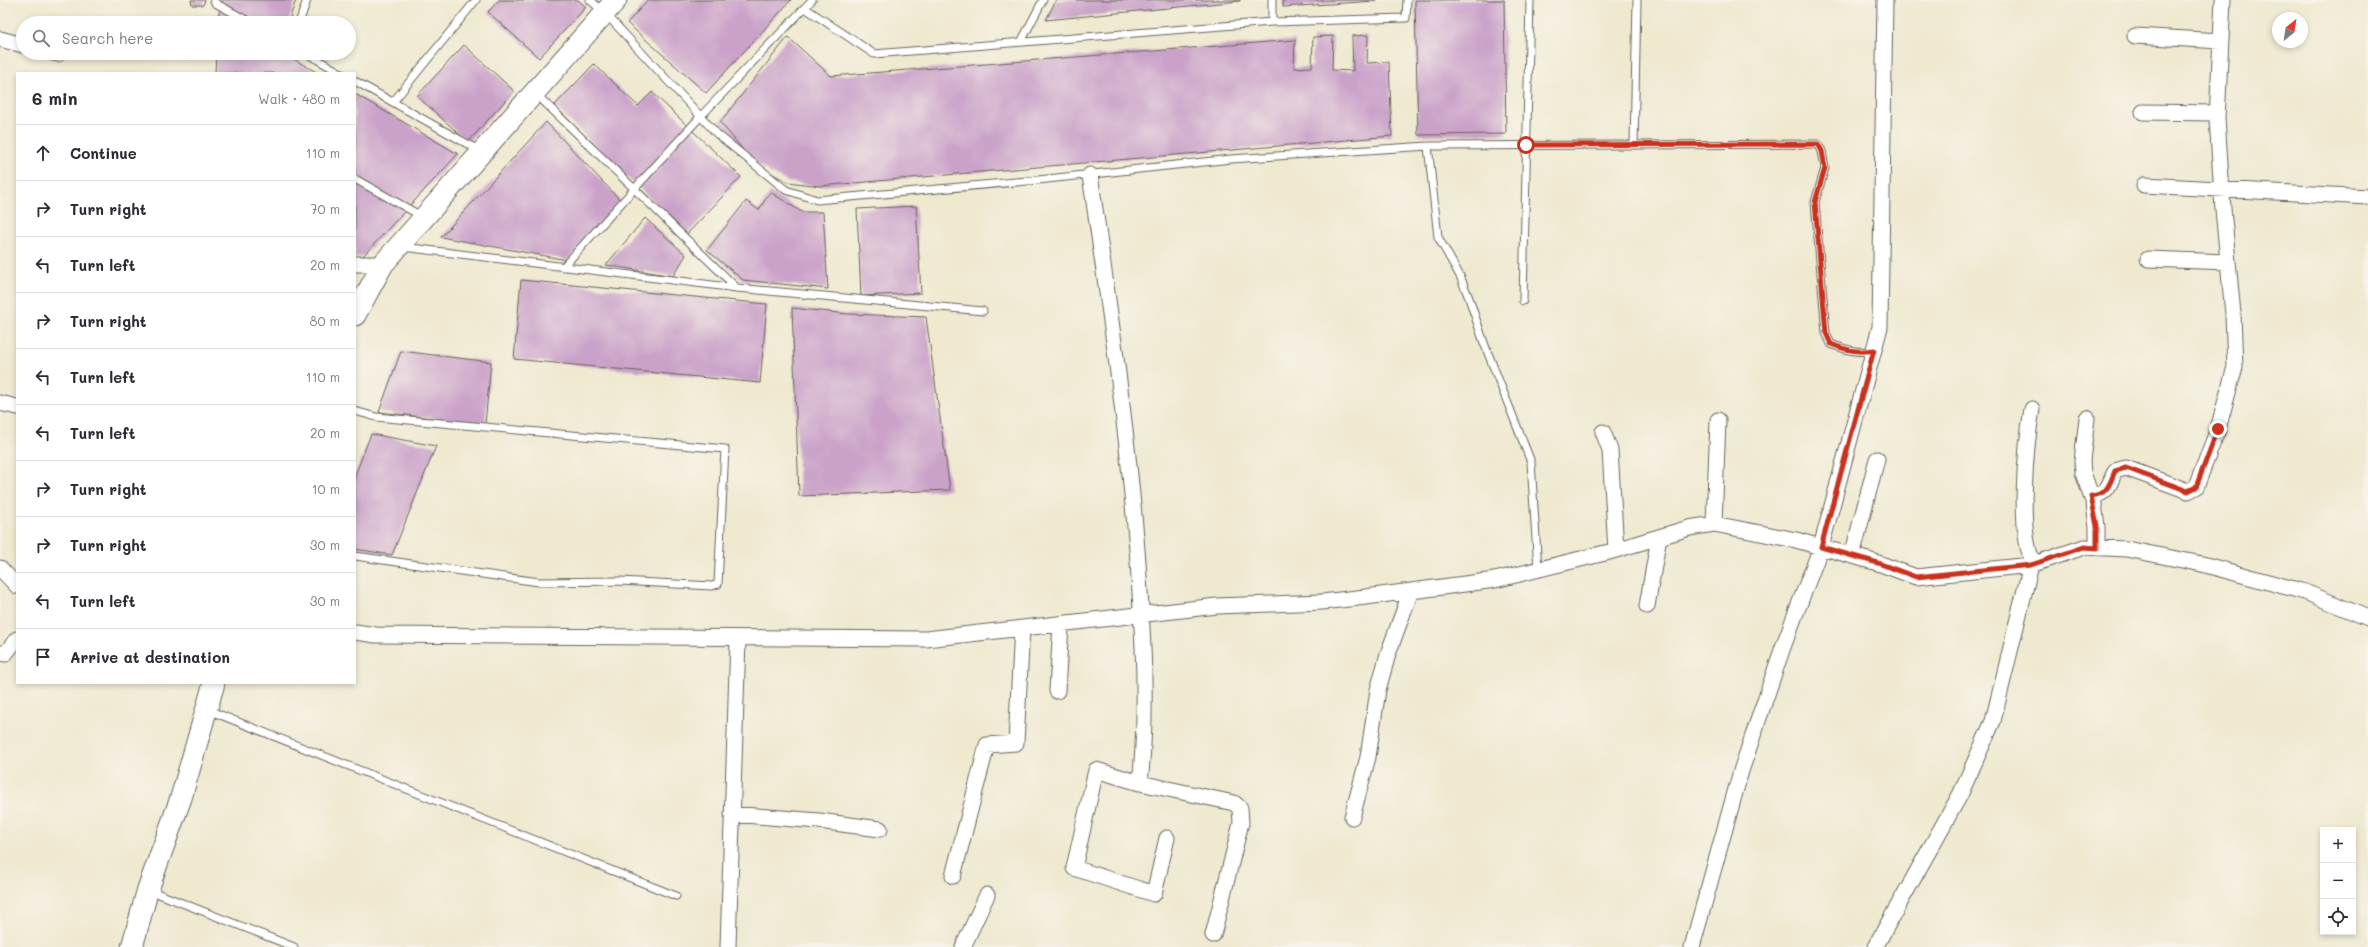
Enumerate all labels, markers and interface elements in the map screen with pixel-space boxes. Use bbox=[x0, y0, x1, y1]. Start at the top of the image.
north arrow bbox=[2272, 12, 2308, 48]
search box bbox=[16, 16, 356, 60]
icon: search bbox=[30, 27, 52, 49]
text: Search here bbox=[62, 28, 153, 48]
text: 6 min bbox=[32, 87, 77, 109]
text: Walk · 480 m bbox=[258, 90, 340, 107]
route start bbox=[1517, 136, 1535, 154]
icon: ahead bbox=[32, 142, 54, 164]
text: Continue bbox=[70, 143, 137, 163]
text: 110 m bbox=[306, 144, 340, 161]
icon: right bbox=[32, 198, 54, 220]
text: Turn right bbox=[70, 199, 147, 219]
text: 70 m bbox=[310, 200, 340, 217]
icon: left bbox=[32, 254, 54, 276]
text: Turn left bbox=[70, 255, 135, 275]
text: 20 m bbox=[310, 256, 340, 273]
icon: right bbox=[32, 310, 54, 332]
text: Turn right bbox=[70, 311, 147, 331]
text: 80 m bbox=[310, 312, 340, 329]
icon: left bbox=[32, 366, 54, 388]
text: Turn left bbox=[70, 367, 135, 387]
text: 110 m bbox=[306, 368, 340, 385]
route end bbox=[2209, 420, 2227, 438]
icon: left bbox=[32, 422, 54, 444]
text: Turn left bbox=[70, 423, 135, 443]
text: 20 m bbox=[310, 424, 340, 441]
icon: right bbox=[32, 478, 54, 500]
text: Turn right bbox=[70, 479, 147, 499]
text: 10 m bbox=[312, 480, 340, 497]
icon: right bbox=[32, 534, 54, 556]
text: Turn right bbox=[70, 535, 147, 555]
text: 30 m bbox=[310, 536, 340, 553]
icon: left bbox=[32, 590, 54, 612]
text: Turn left bbox=[70, 591, 135, 611]
text: 30 m bbox=[310, 592, 340, 609]
icon: arrive bbox=[32, 646, 54, 668]
text: Arrive at destination bbox=[70, 647, 230, 667]
map controls bbox=[2320, 827, 2356, 935]
button: + bbox=[2320, 827, 2356, 863]
button: − bbox=[2320, 863, 2356, 899]
button: locate bbox=[2320, 899, 2356, 935]

